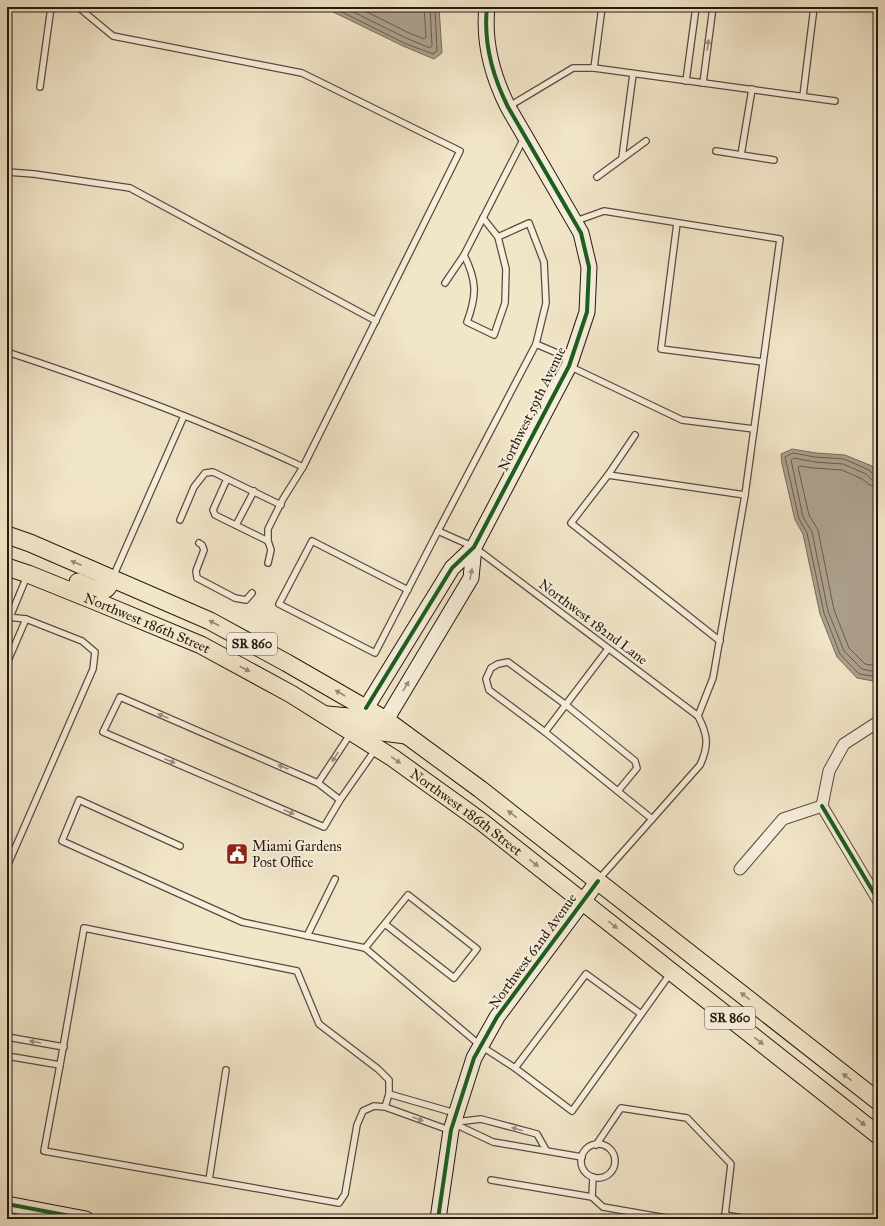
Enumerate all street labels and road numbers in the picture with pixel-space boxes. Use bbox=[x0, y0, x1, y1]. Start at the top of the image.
street label: Northwest 59th Avenue bbox=[494, 344, 570, 474]
street label: Northwest 182nd Lane bbox=[535, 576, 651, 669]
street label: Northwest 186th Street bbox=[82, 589, 213, 657]
road number: SR 860 bbox=[227, 633, 277, 655]
street label: Northwest 186th Street bbox=[407, 765, 526, 859]
street label: Northwest 62nd Avenue bbox=[485, 890, 581, 1012]
road number: SR 860 bbox=[705, 1007, 755, 1029]

